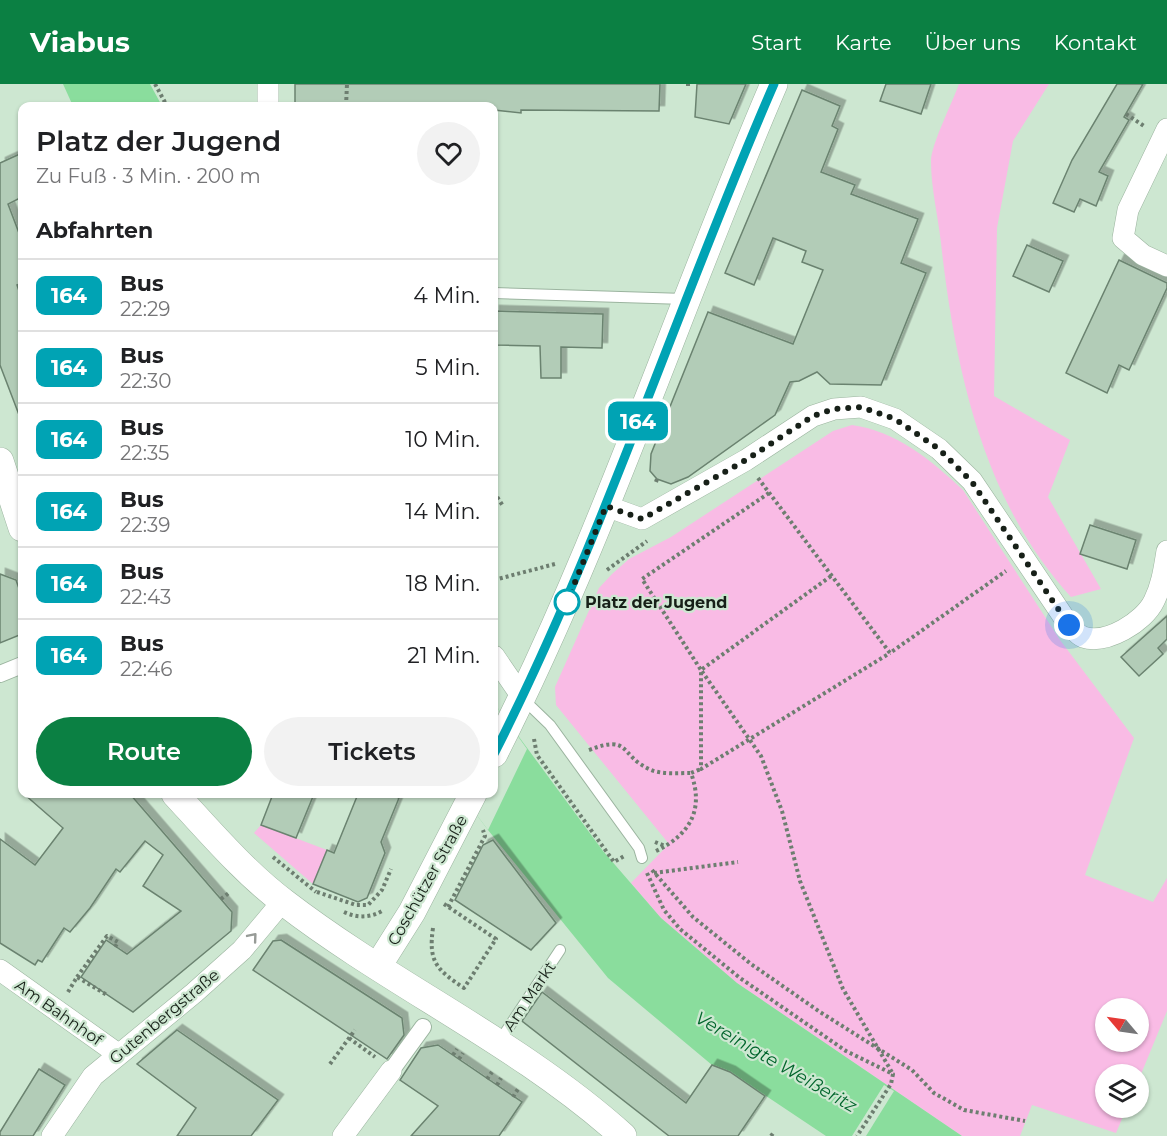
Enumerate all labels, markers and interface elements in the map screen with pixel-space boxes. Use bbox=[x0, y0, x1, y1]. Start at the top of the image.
text: Viabus bbox=[30, 25, 130, 59]
text: Start bbox=[751, 30, 802, 55]
text: Karte bbox=[835, 30, 892, 55]
text: Über uns bbox=[925, 30, 1021, 55]
text: Kontakt bbox=[1054, 30, 1137, 55]
button: heart bbox=[417, 122, 480, 185]
text: Platz der Jugend bbox=[36, 124, 281, 158]
text: Zu Fuß · 3 Min. · 200 m bbox=[36, 164, 261, 188]
text: Abfahrten bbox=[36, 217, 153, 244]
text: Bus bbox=[120, 270, 164, 297]
text: 4 Min. bbox=[413, 282, 480, 309]
text: 164 bbox=[51, 283, 87, 308]
text: 22:29 bbox=[120, 297, 171, 321]
text: Bus bbox=[120, 342, 164, 369]
text: 5 Min. bbox=[415, 354, 480, 381]
text: 164 bbox=[51, 355, 87, 380]
text: 22:30 bbox=[120, 369, 171, 393]
line badge: 164 bbox=[604, 402, 672, 440]
text: 164 bbox=[620, 409, 656, 434]
text: Bus bbox=[120, 414, 164, 441]
text: 10 Min. bbox=[405, 426, 480, 453]
text: 164 bbox=[51, 427, 87, 452]
text: 22:35 bbox=[120, 441, 169, 465]
text: Bus bbox=[120, 486, 164, 513]
text: 14 Min. bbox=[405, 498, 480, 525]
text: 164 bbox=[51, 499, 87, 524]
text: 22:39 bbox=[120, 513, 170, 537]
text: Bus bbox=[120, 558, 164, 585]
text: 18 Min. bbox=[406, 570, 480, 597]
text: 164 bbox=[51, 571, 87, 596]
text: 22:43 bbox=[120, 585, 171, 609]
marker: Platz der Jugend bbox=[554, 589, 580, 615]
place label: Platz der Jugend bbox=[585, 593, 727, 612]
your location bbox=[1054, 610, 1084, 640]
text: Bus bbox=[120, 630, 164, 657]
text: 21 Min. bbox=[407, 642, 480, 669]
text: 164 bbox=[51, 643, 87, 668]
text: 22:46 bbox=[120, 657, 172, 681]
button: Route bbox=[36, 717, 252, 786]
button: Tickets bbox=[264, 717, 480, 786]
street label: Coschützer Straße bbox=[384, 812, 471, 949]
one-way arrow bbox=[245, 933, 256, 944]
street label: Am Markt bbox=[499, 958, 560, 1035]
street label: Gutenbergstraße bbox=[106, 965, 223, 1068]
street label: Am Bahnhof bbox=[11, 975, 106, 1050]
north arrow bbox=[1095, 998, 1149, 1052]
map controls bbox=[1095, 998, 1149, 1118]
water label: Vereinigte Weißeritz bbox=[691, 1007, 861, 1118]
button: layers bbox=[1095, 1064, 1149, 1118]

